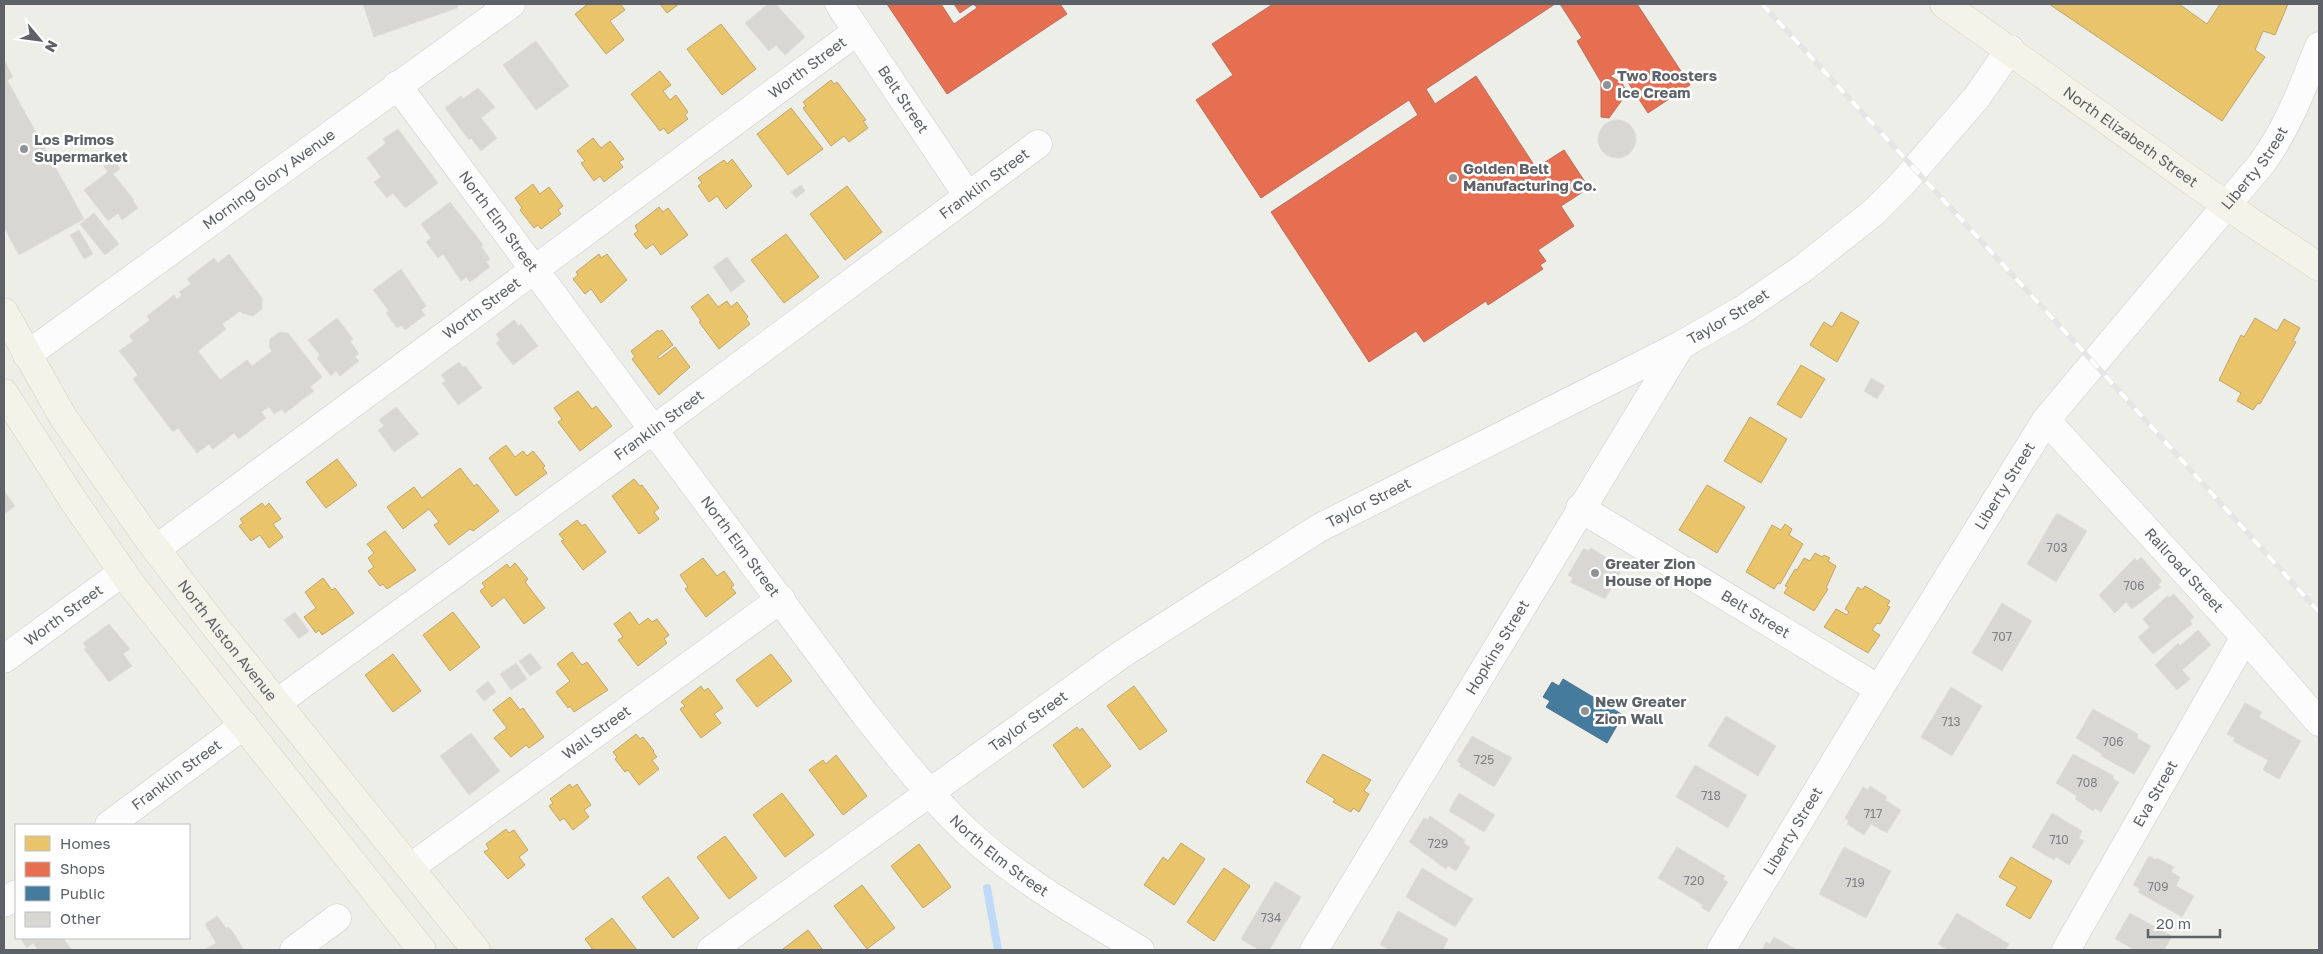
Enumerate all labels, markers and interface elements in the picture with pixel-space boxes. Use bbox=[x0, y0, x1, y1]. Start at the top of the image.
north arrow bbox=[15, 15, 65, 65]
street label: Worth Street bbox=[764, 32, 849, 102]
text: N bbox=[42, 38, 62, 55]
street label: Belt Street bbox=[875, 62, 933, 136]
place label: Two Roosters Ice Cream bbox=[1617, 66, 1717, 101]
marker: Two Roosters Ice Cream bbox=[1601, 79, 1613, 91]
street label: North Elizabeth Street bbox=[2060, 82, 2202, 190]
street label: Liberty Street bbox=[2217, 123, 2291, 213]
street label: Morning Glory Avenue bbox=[199, 125, 338, 233]
place label: Los Primos Supermarket bbox=[34, 130, 128, 165]
marker: Los Primos Supermarket bbox=[18, 143, 30, 155]
street label: Franklin Street bbox=[935, 144, 1032, 222]
place label: Golden Belt Manufacturing Co. bbox=[1463, 159, 1597, 194]
street label: North Elm Street bbox=[456, 167, 543, 275]
marker: Golden Belt Manufacturing Co. bbox=[1447, 172, 1459, 184]
street label: Worth Street bbox=[439, 273, 524, 342]
street label: Taylor Street bbox=[1684, 284, 1772, 348]
street label: Franklin Street bbox=[610, 385, 707, 463]
street label: Liberty Street bbox=[1970, 438, 2038, 533]
street label: Taylor Street bbox=[1323, 473, 1413, 531]
street label: North Elm Street bbox=[698, 492, 784, 600]
street label: Railroad Street bbox=[2141, 524, 2228, 616]
house number: 703 bbox=[2047, 540, 2067, 555]
place label: Greater Zion House of Hope bbox=[1605, 554, 1712, 589]
marker: Greater Zion House of Hope bbox=[1589, 567, 1601, 579]
street label: North Alston Avenue bbox=[175, 576, 282, 704]
house number: 706 bbox=[2123, 578, 2145, 593]
street label: Worth Street bbox=[21, 580, 106, 649]
street label: Belt Street bbox=[1718, 586, 1794, 641]
street label: Hopkins Street bbox=[1461, 596, 1532, 697]
house number: 707 bbox=[1992, 629, 2012, 644]
street label: Taylor Street bbox=[985, 686, 1070, 755]
place label: New Greater Zion Wall bbox=[1595, 692, 1686, 727]
street label: Wall Street bbox=[558, 701, 634, 763]
marker: New Greater Zion Wall bbox=[1579, 705, 1591, 717]
house number: 713 bbox=[1941, 714, 1961, 729]
house number: 706 bbox=[2102, 734, 2124, 749]
street label: Franklin Street bbox=[127, 735, 224, 813]
house number: 725 bbox=[1474, 752, 1494, 767]
street label: Eva Street bbox=[2128, 757, 2181, 830]
house number: 708 bbox=[2076, 775, 2098, 790]
street label: Liberty Street bbox=[1759, 783, 1826, 878]
house number: 718 bbox=[1701, 788, 1721, 803]
house number: 717 bbox=[1864, 806, 1882, 821]
street label: North Elm Street bbox=[947, 810, 1052, 900]
legend bbox=[15, 824, 190, 939]
house number: 710 bbox=[2049, 832, 2069, 847]
text: Homes bbox=[60, 834, 110, 852]
house number: 729 bbox=[1428, 836, 1448, 851]
text: Shops bbox=[60, 859, 105, 877]
house number: 720 bbox=[1684, 873, 1704, 888]
house number: 719 bbox=[1845, 875, 1865, 890]
house number: 709 bbox=[2147, 879, 2169, 894]
text: Public bbox=[60, 884, 105, 902]
scale bar bbox=[2148, 906, 2220, 938]
text: Other bbox=[60, 909, 101, 927]
house number: 734 bbox=[1261, 910, 1281, 925]
text: 20 m bbox=[2156, 914, 2191, 932]

